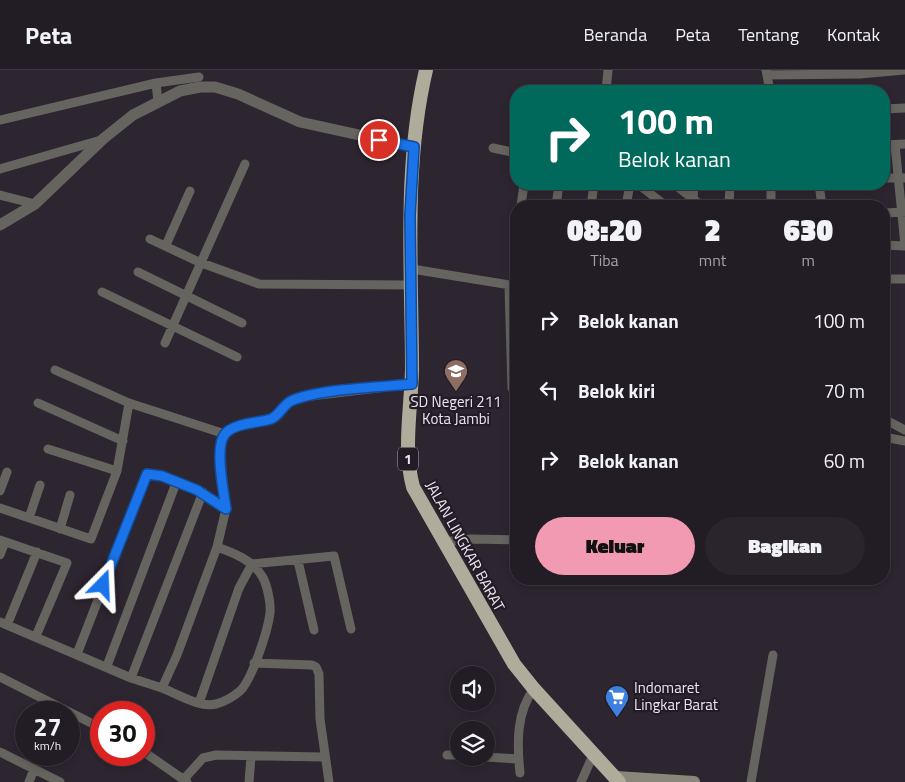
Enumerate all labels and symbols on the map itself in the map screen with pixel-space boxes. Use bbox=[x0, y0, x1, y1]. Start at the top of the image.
pin bbox=[358, 119, 400, 161]
school or university icon: SD Negeri 211 Kota Jambi bbox=[443, 358, 469, 392]
place label: SD Negeri 211 Kota Jambi bbox=[410, 390, 502, 430]
road number: 1 bbox=[398, 448, 418, 470]
street label: JALAN LINGKAR BARAT bbox=[420, 476, 511, 615]
position arrow bbox=[76, 558, 128, 610]
place label: Indomaret Lingkar Barat bbox=[634, 676, 719, 716]
supermarket icon: Indomaret Lingkar Barat bbox=[604, 684, 630, 718]
speed limit sign: 30 bbox=[90, 701, 155, 766]

